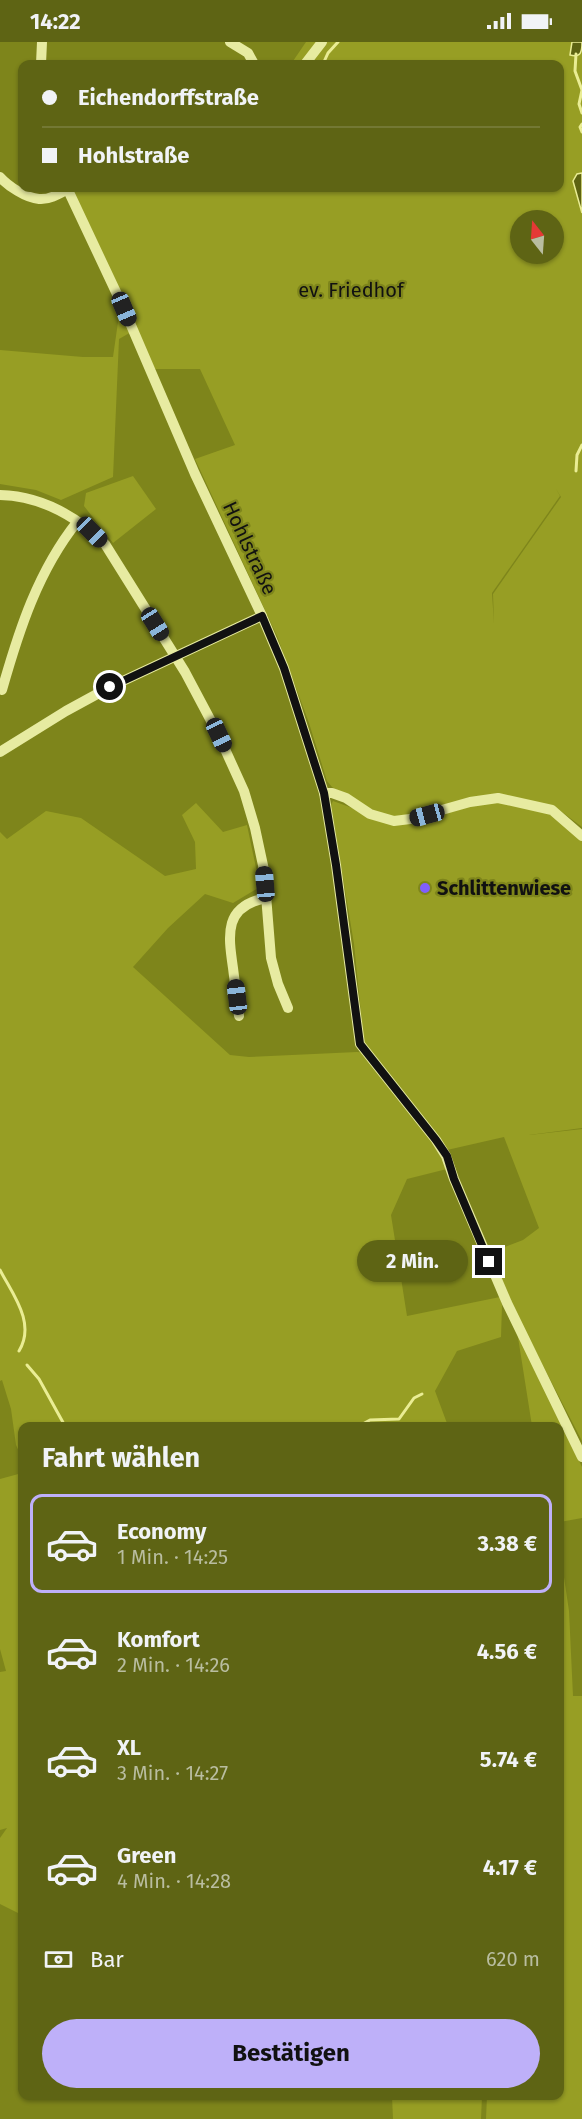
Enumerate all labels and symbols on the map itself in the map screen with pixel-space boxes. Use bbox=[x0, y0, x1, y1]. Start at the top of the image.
north arrow bbox=[510, 210, 564, 264]
park label: ev. Friedhof bbox=[298, 278, 405, 302]
car bbox=[109, 289, 139, 329]
street label: Hohlstraße bbox=[218, 498, 282, 598]
car bbox=[73, 513, 111, 551]
car bbox=[138, 604, 172, 644]
route start bbox=[96, 673, 123, 700]
car bbox=[203, 715, 235, 755]
car bbox=[407, 802, 447, 828]
car bbox=[254, 865, 276, 903]
place label: Schlittenwiese bbox=[437, 876, 571, 900]
marker: Schlittenwiese bbox=[418, 881, 432, 895]
car bbox=[226, 978, 248, 1016]
callout: 2 Min. bbox=[357, 1241, 468, 1283]
route end bbox=[475, 1248, 502, 1275]

